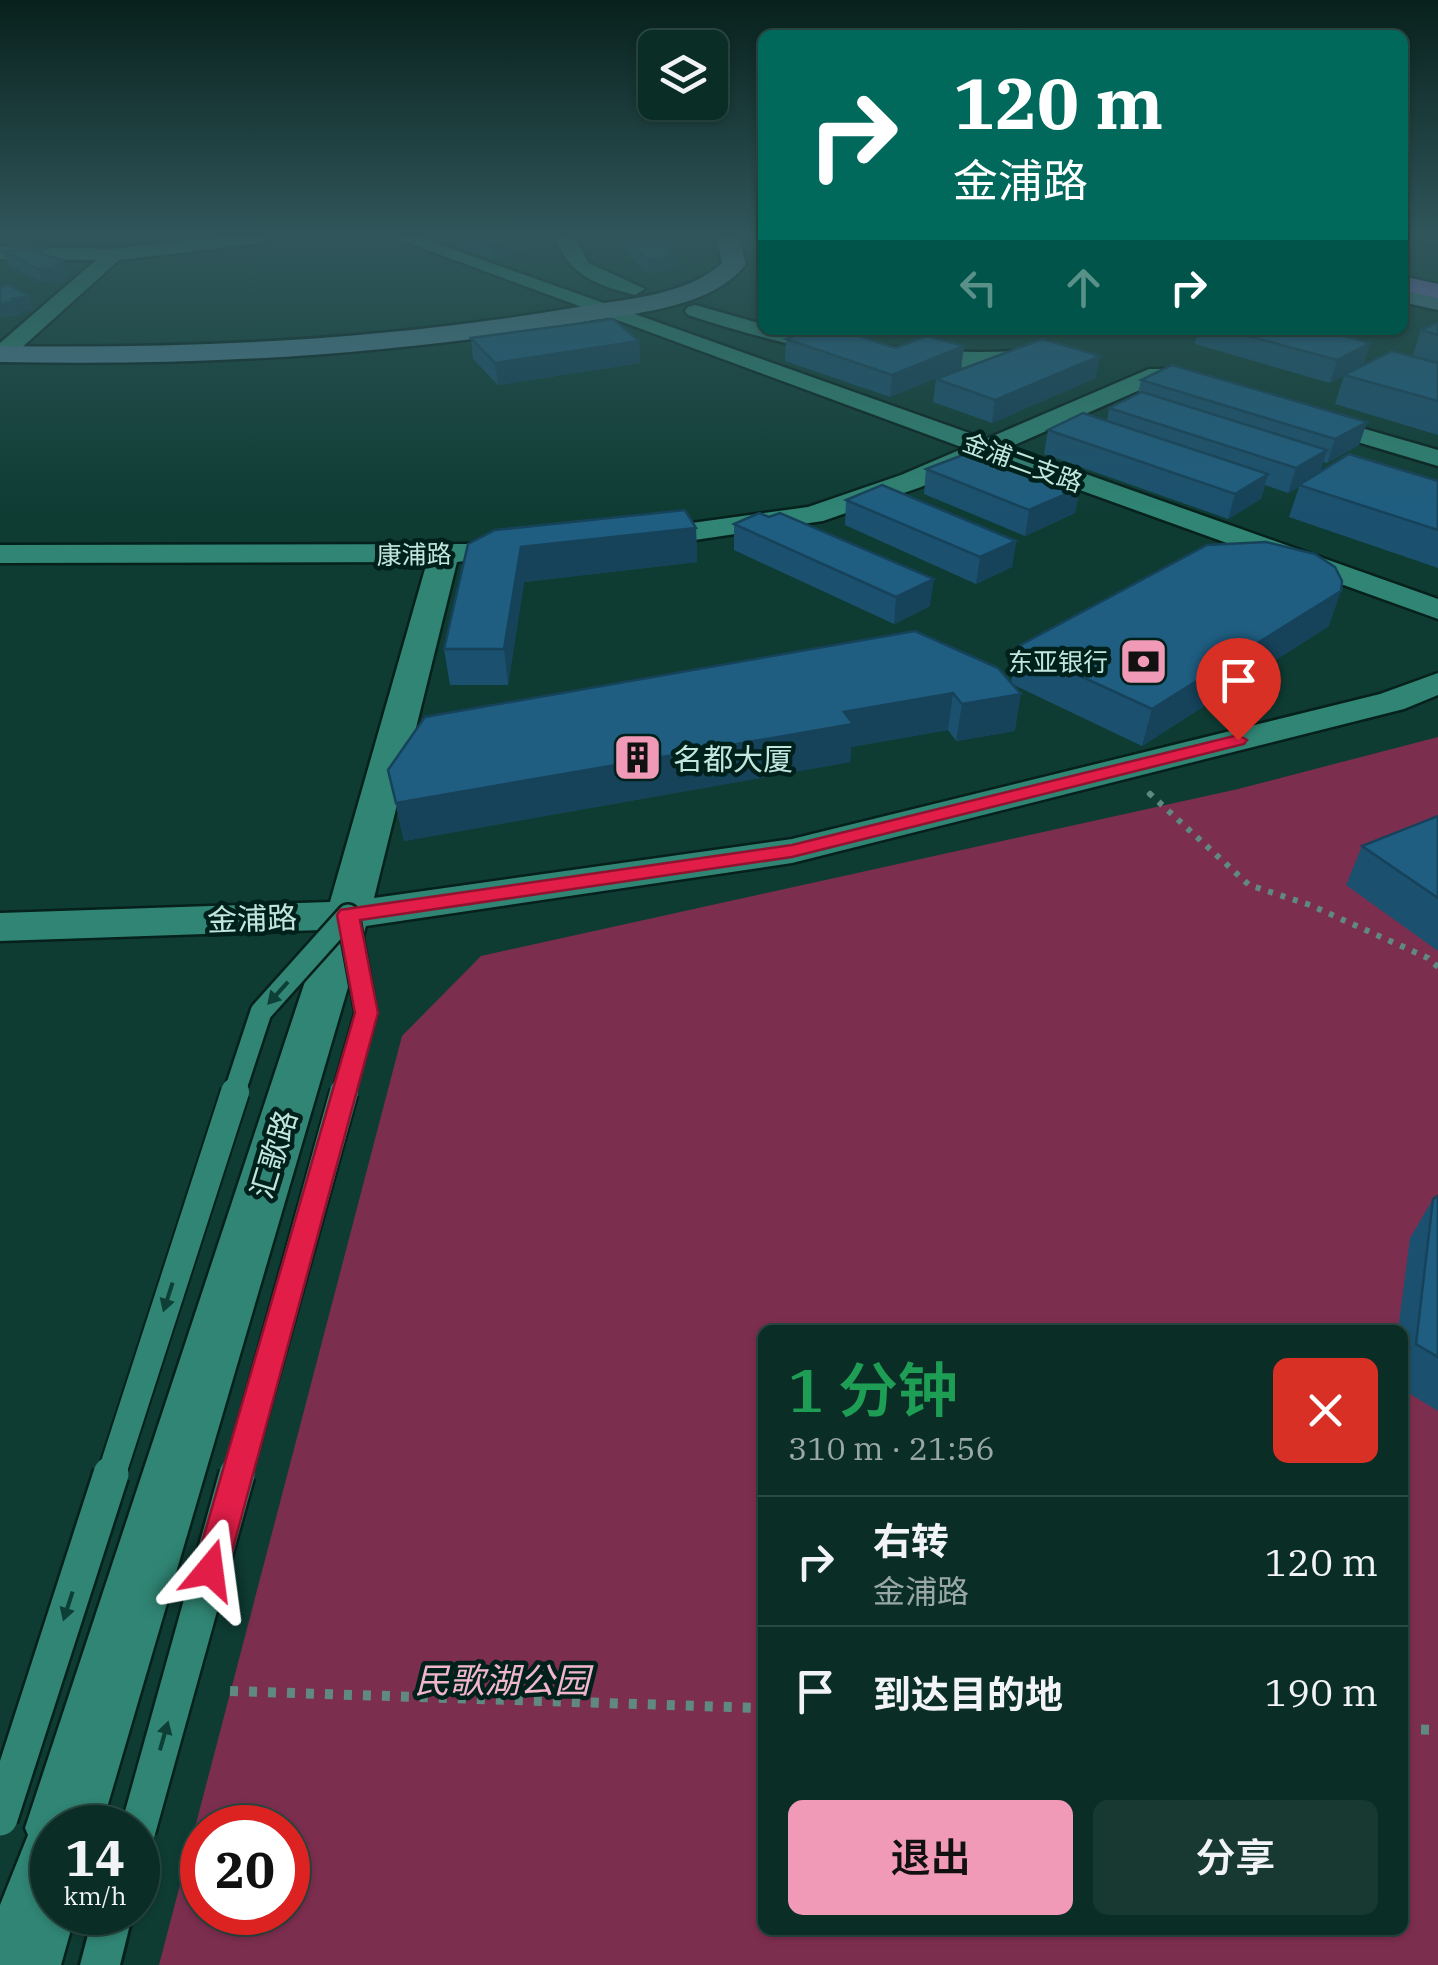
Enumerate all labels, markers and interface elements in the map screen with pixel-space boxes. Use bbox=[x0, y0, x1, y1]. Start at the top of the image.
map controls bbox=[638, 30, 728, 120]
button: layers bbox=[638, 30, 728, 120]
text: 120 m bbox=[953, 57, 1163, 148]
icon: right bbox=[788, 70, 918, 200]
text: 金浦路 bbox=[953, 151, 1088, 209]
icon: left bbox=[951, 260, 1006, 315]
icon: ahead bbox=[1056, 260, 1111, 315]
icon: right bbox=[1161, 260, 1216, 315]
street label: 金浦二支路 bbox=[959, 425, 1087, 499]
street label: 康浦路 bbox=[376, 537, 452, 571]
bank icon: 东亚银行 bbox=[1117, 635, 1169, 687]
pin bbox=[1196, 638, 1281, 741]
place label: 东亚银行 bbox=[1008, 645, 1108, 678]
icon: arrive bbox=[1211, 653, 1266, 708]
building icon: 名都大厦 bbox=[612, 732, 664, 784]
place label: 名都大厦 bbox=[673, 739, 793, 778]
street label: 金浦路 bbox=[206, 897, 298, 939]
one-way arrow bbox=[267, 980, 289, 1005]
street label: 汇歌路 bbox=[241, 1105, 305, 1203]
one-way arrow bbox=[160, 1282, 175, 1312]
text: 1 分钟 bbox=[788, 1350, 958, 1429]
button: close bbox=[1273, 1358, 1378, 1463]
text: 310 m · 21:56 bbox=[788, 1427, 995, 1469]
text: 右转 bbox=[873, 1516, 949, 1565]
position arrow bbox=[158, 1518, 262, 1622]
icon: right bbox=[788, 1534, 843, 1589]
text: 120 m bbox=[1265, 1537, 1378, 1586]
text: 金浦路 bbox=[873, 1570, 969, 1612]
one-way arrow bbox=[60, 1591, 75, 1621]
park label: 民歌湖公园 bbox=[414, 1657, 594, 1703]
icon: arrive bbox=[788, 1664, 843, 1719]
text: 190 m bbox=[1265, 1667, 1378, 1716]
text: 到达目的地 bbox=[873, 1669, 1063, 1718]
one-way arrow bbox=[157, 1720, 172, 1751]
button: 退出 bbox=[788, 1800, 1073, 1915]
button: 分享 bbox=[1093, 1800, 1378, 1915]
speed limit sign: 20 bbox=[180, 1805, 310, 1935]
text: 14 bbox=[65, 1825, 125, 1890]
text: km/h bbox=[63, 1879, 127, 1912]

